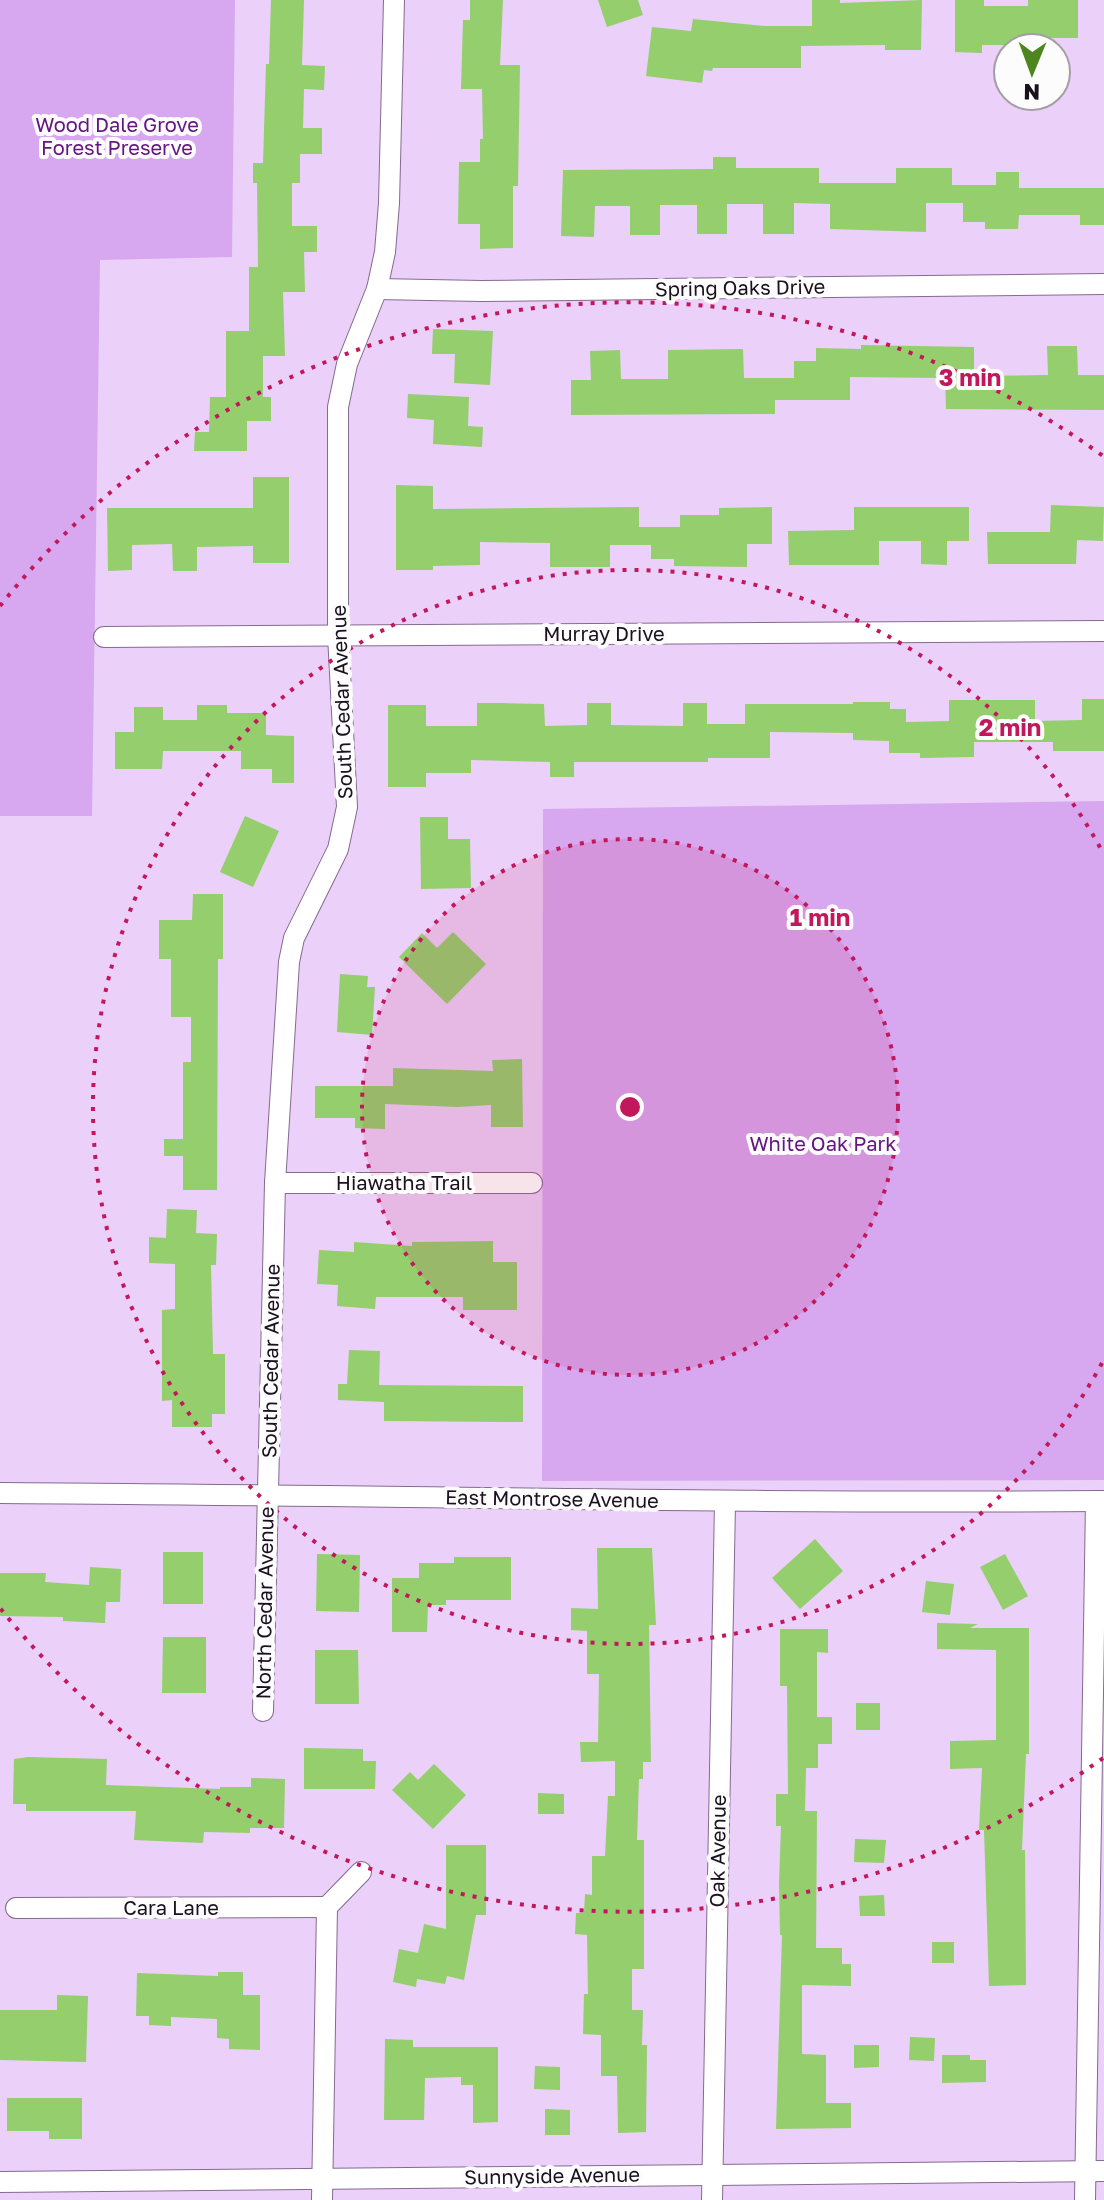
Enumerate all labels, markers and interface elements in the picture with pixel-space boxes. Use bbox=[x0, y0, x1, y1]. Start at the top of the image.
north arrow bbox=[992, 32, 1072, 112]
text: N bbox=[1023, 79, 1040, 106]
park label: Wood Dale Grove Forest Preserve bbox=[35, 112, 199, 159]
street label: Spring Oaks Drive bbox=[655, 274, 825, 300]
text: 3 min bbox=[939, 362, 1001, 391]
street label: South Cedar Avenue bbox=[326, 604, 356, 800]
street label: Murray Drive bbox=[543, 621, 665, 645]
text: 2 min bbox=[979, 712, 1041, 741]
text: 1 min bbox=[790, 902, 850, 931]
centre of rings bbox=[616, 1093, 644, 1121]
park label: White Oak Park bbox=[749, 1131, 897, 1155]
street label: Hiawatha Trail bbox=[336, 1170, 472, 1194]
street label: South Cedar Avenue bbox=[256, 1264, 284, 1458]
street label: East Montrose Avenue bbox=[445, 1484, 659, 1512]
street label: North Cedar Avenue bbox=[250, 1506, 278, 1700]
street label: Oak Avenue bbox=[704, 1794, 730, 1908]
street label: Cara Lane bbox=[123, 1895, 219, 1919]
street label: Sunnyside Avenue bbox=[464, 2161, 640, 2189]

